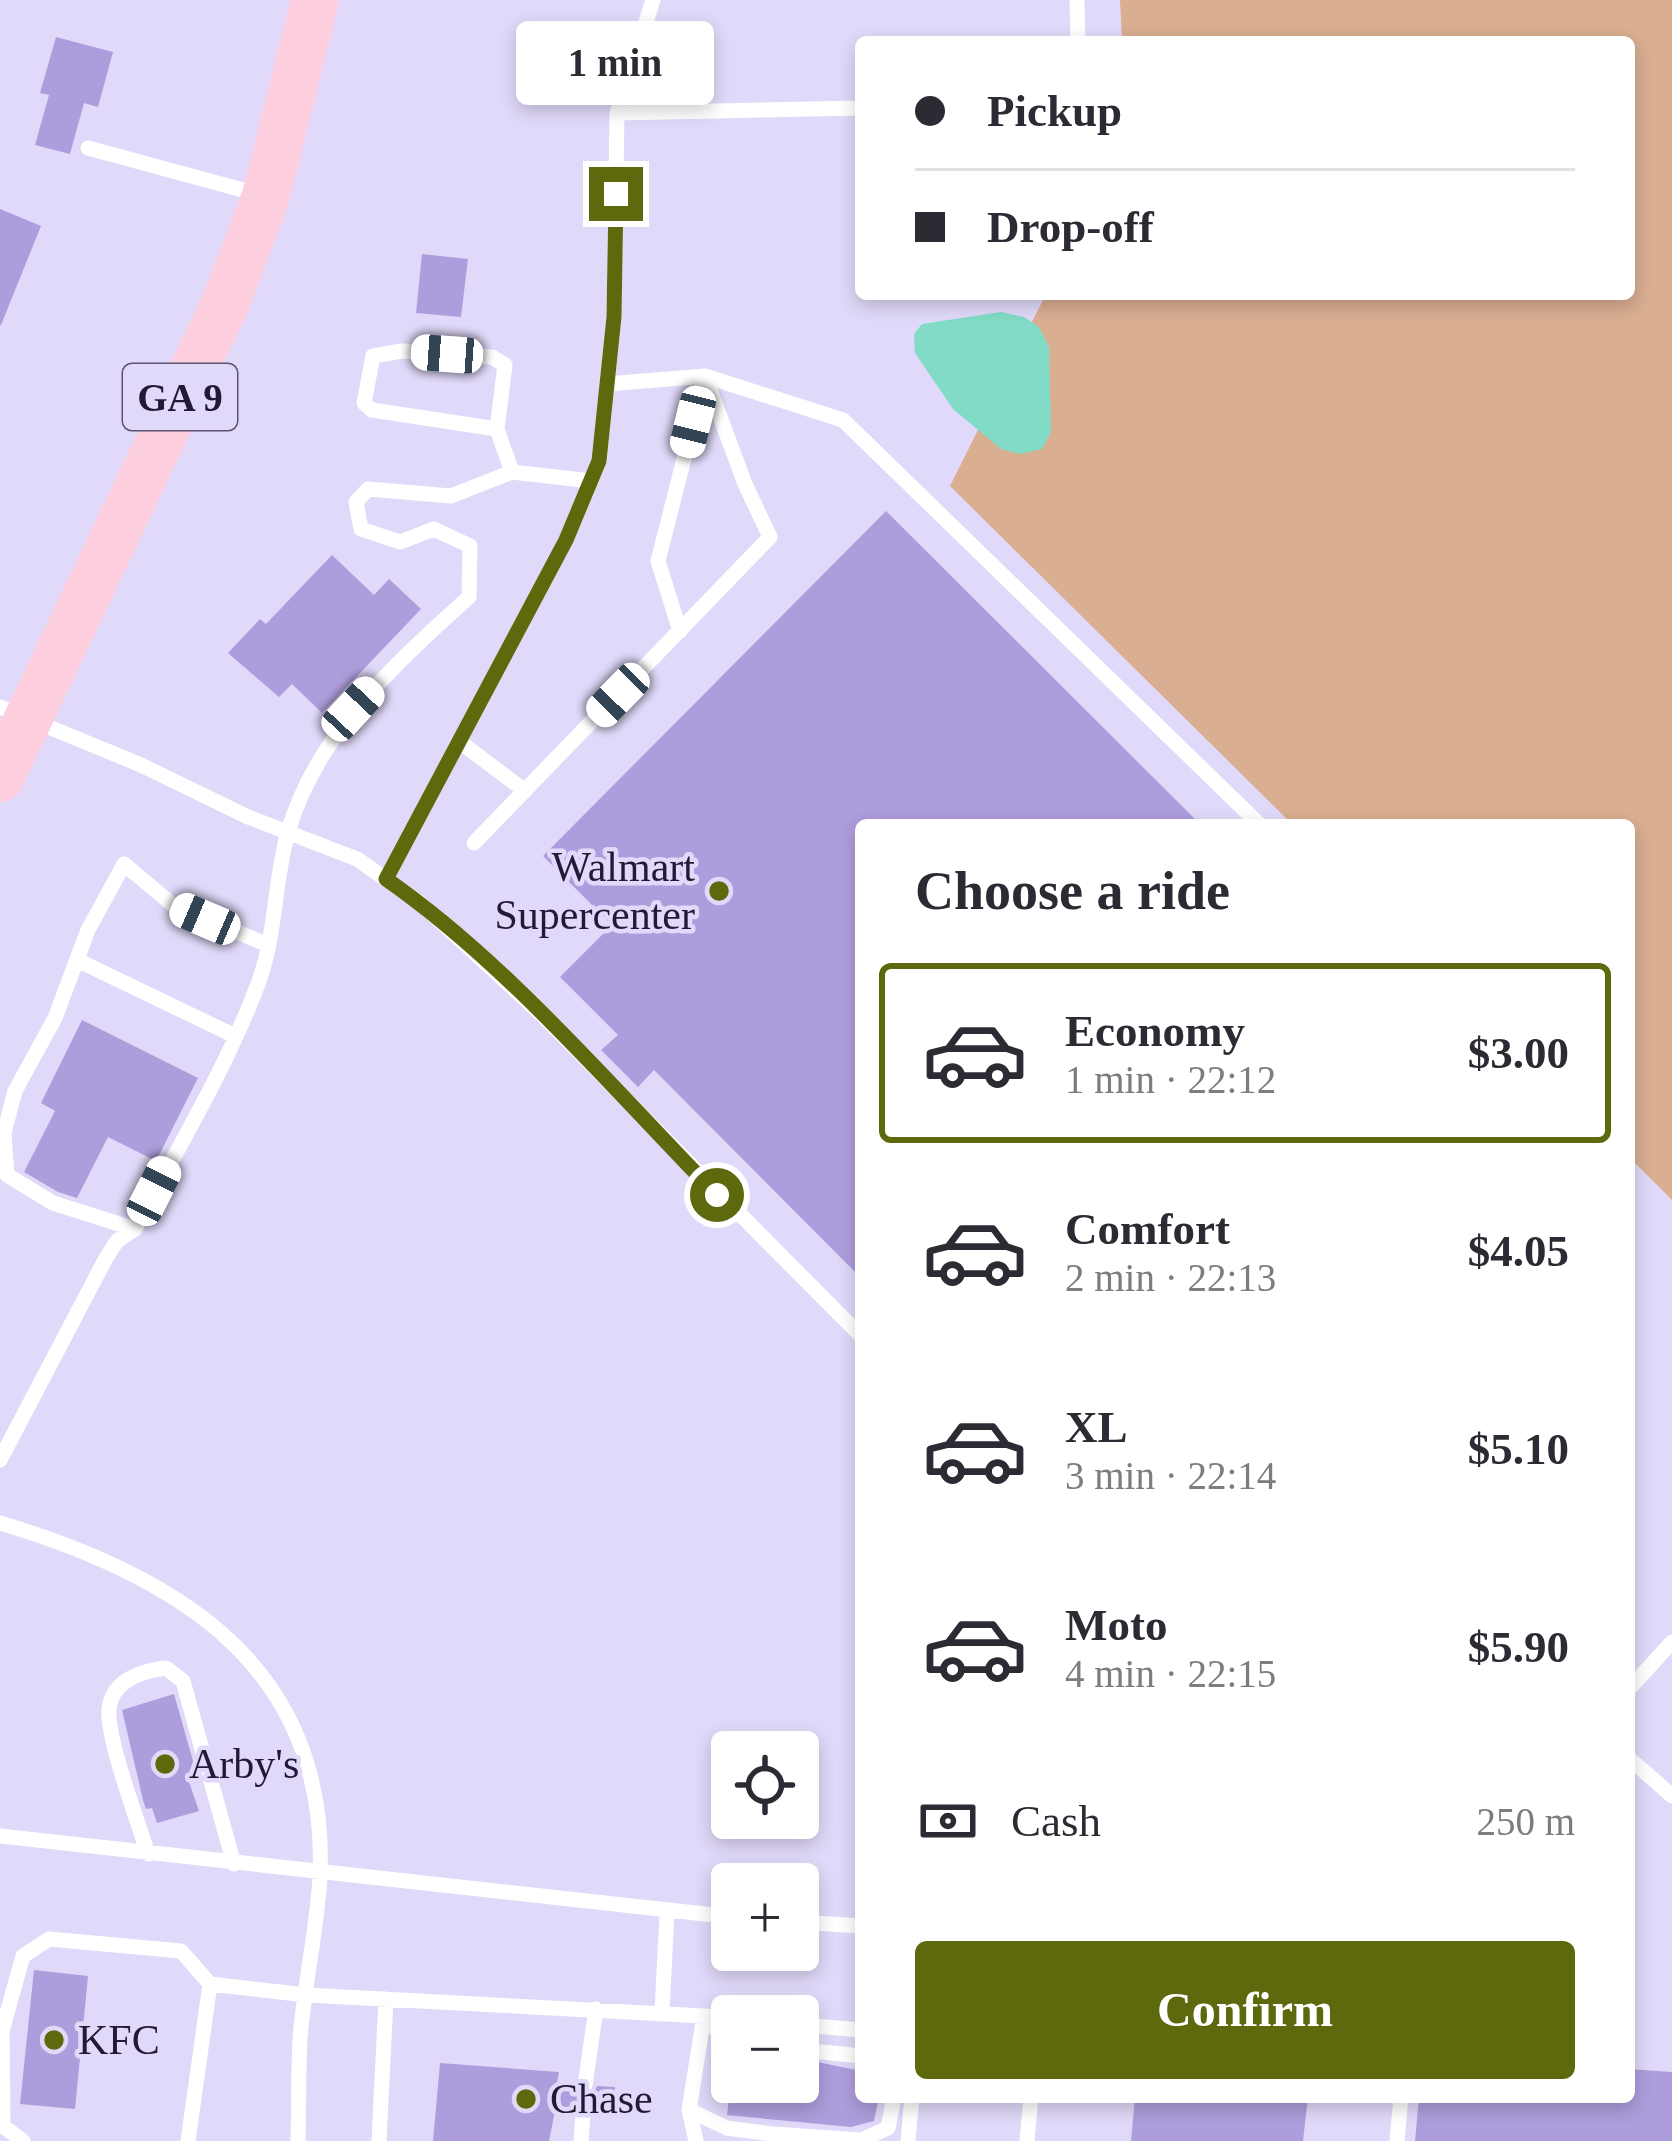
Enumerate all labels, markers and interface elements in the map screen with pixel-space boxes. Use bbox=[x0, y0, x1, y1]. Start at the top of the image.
callout: 1 min bbox=[517, 20, 715, 104]
text: 1 min bbox=[568, 41, 662, 84]
text: Pickup bbox=[987, 86, 1122, 136]
route end bbox=[589, 167, 643, 221]
text: Drop-off bbox=[987, 202, 1154, 252]
car bbox=[410, 334, 484, 374]
road number: GA 9 bbox=[123, 364, 237, 430]
car bbox=[667, 383, 719, 461]
car bbox=[580, 657, 656, 733]
car bbox=[315, 670, 391, 748]
place label: Walmart Supercenter bbox=[494, 844, 695, 938]
text: Choose a ride bbox=[915, 861, 1230, 921]
marker: Walmart Supercenter bbox=[706, 878, 732, 904]
car bbox=[165, 888, 245, 950]
icon: car bbox=[921, 999, 1029, 1107]
text: Economy bbox=[1065, 1006, 1245, 1056]
text: $3.00 bbox=[1468, 1028, 1569, 1078]
text: 1 min · 22:12 bbox=[1065, 1058, 1276, 1101]
car bbox=[122, 1151, 186, 1231]
route start bbox=[690, 1168, 744, 1222]
icon: car bbox=[921, 1197, 1029, 1305]
text: Comfort bbox=[1065, 1204, 1230, 1254]
text: $4.05 bbox=[1468, 1226, 1569, 1276]
text: 2 min · 22:13 bbox=[1065, 1256, 1276, 1299]
icon: car bbox=[921, 1395, 1029, 1503]
text: XL bbox=[1065, 1402, 1128, 1452]
text: $5.10 bbox=[1468, 1424, 1569, 1474]
text: 3 min · 22:14 bbox=[1065, 1454, 1276, 1497]
icon: car bbox=[921, 1593, 1029, 1701]
text: Moto bbox=[1065, 1600, 1167, 1650]
text: $5.90 bbox=[1468, 1622, 1569, 1672]
text: 4 min · 22:15 bbox=[1065, 1652, 1276, 1695]
map controls bbox=[711, 1731, 819, 2103]
button: locate bbox=[711, 1731, 819, 1839]
place label: Arby's bbox=[189, 1741, 299, 1787]
marker: Arby's bbox=[152, 1751, 178, 1777]
icon: cash bbox=[915, 1788, 981, 1854]
text: Cash bbox=[1011, 1796, 1101, 1846]
text: 250 m bbox=[1476, 1800, 1575, 1843]
button: + bbox=[711, 1863, 819, 1971]
button: Confirm bbox=[915, 1941, 1575, 2079]
button: − bbox=[711, 1995, 819, 2103]
place label: KFC bbox=[78, 2017, 160, 2063]
marker: KFC bbox=[41, 2027, 67, 2053]
place label: Chase bbox=[550, 2076, 653, 2122]
marker: Chase bbox=[513, 2086, 539, 2112]

